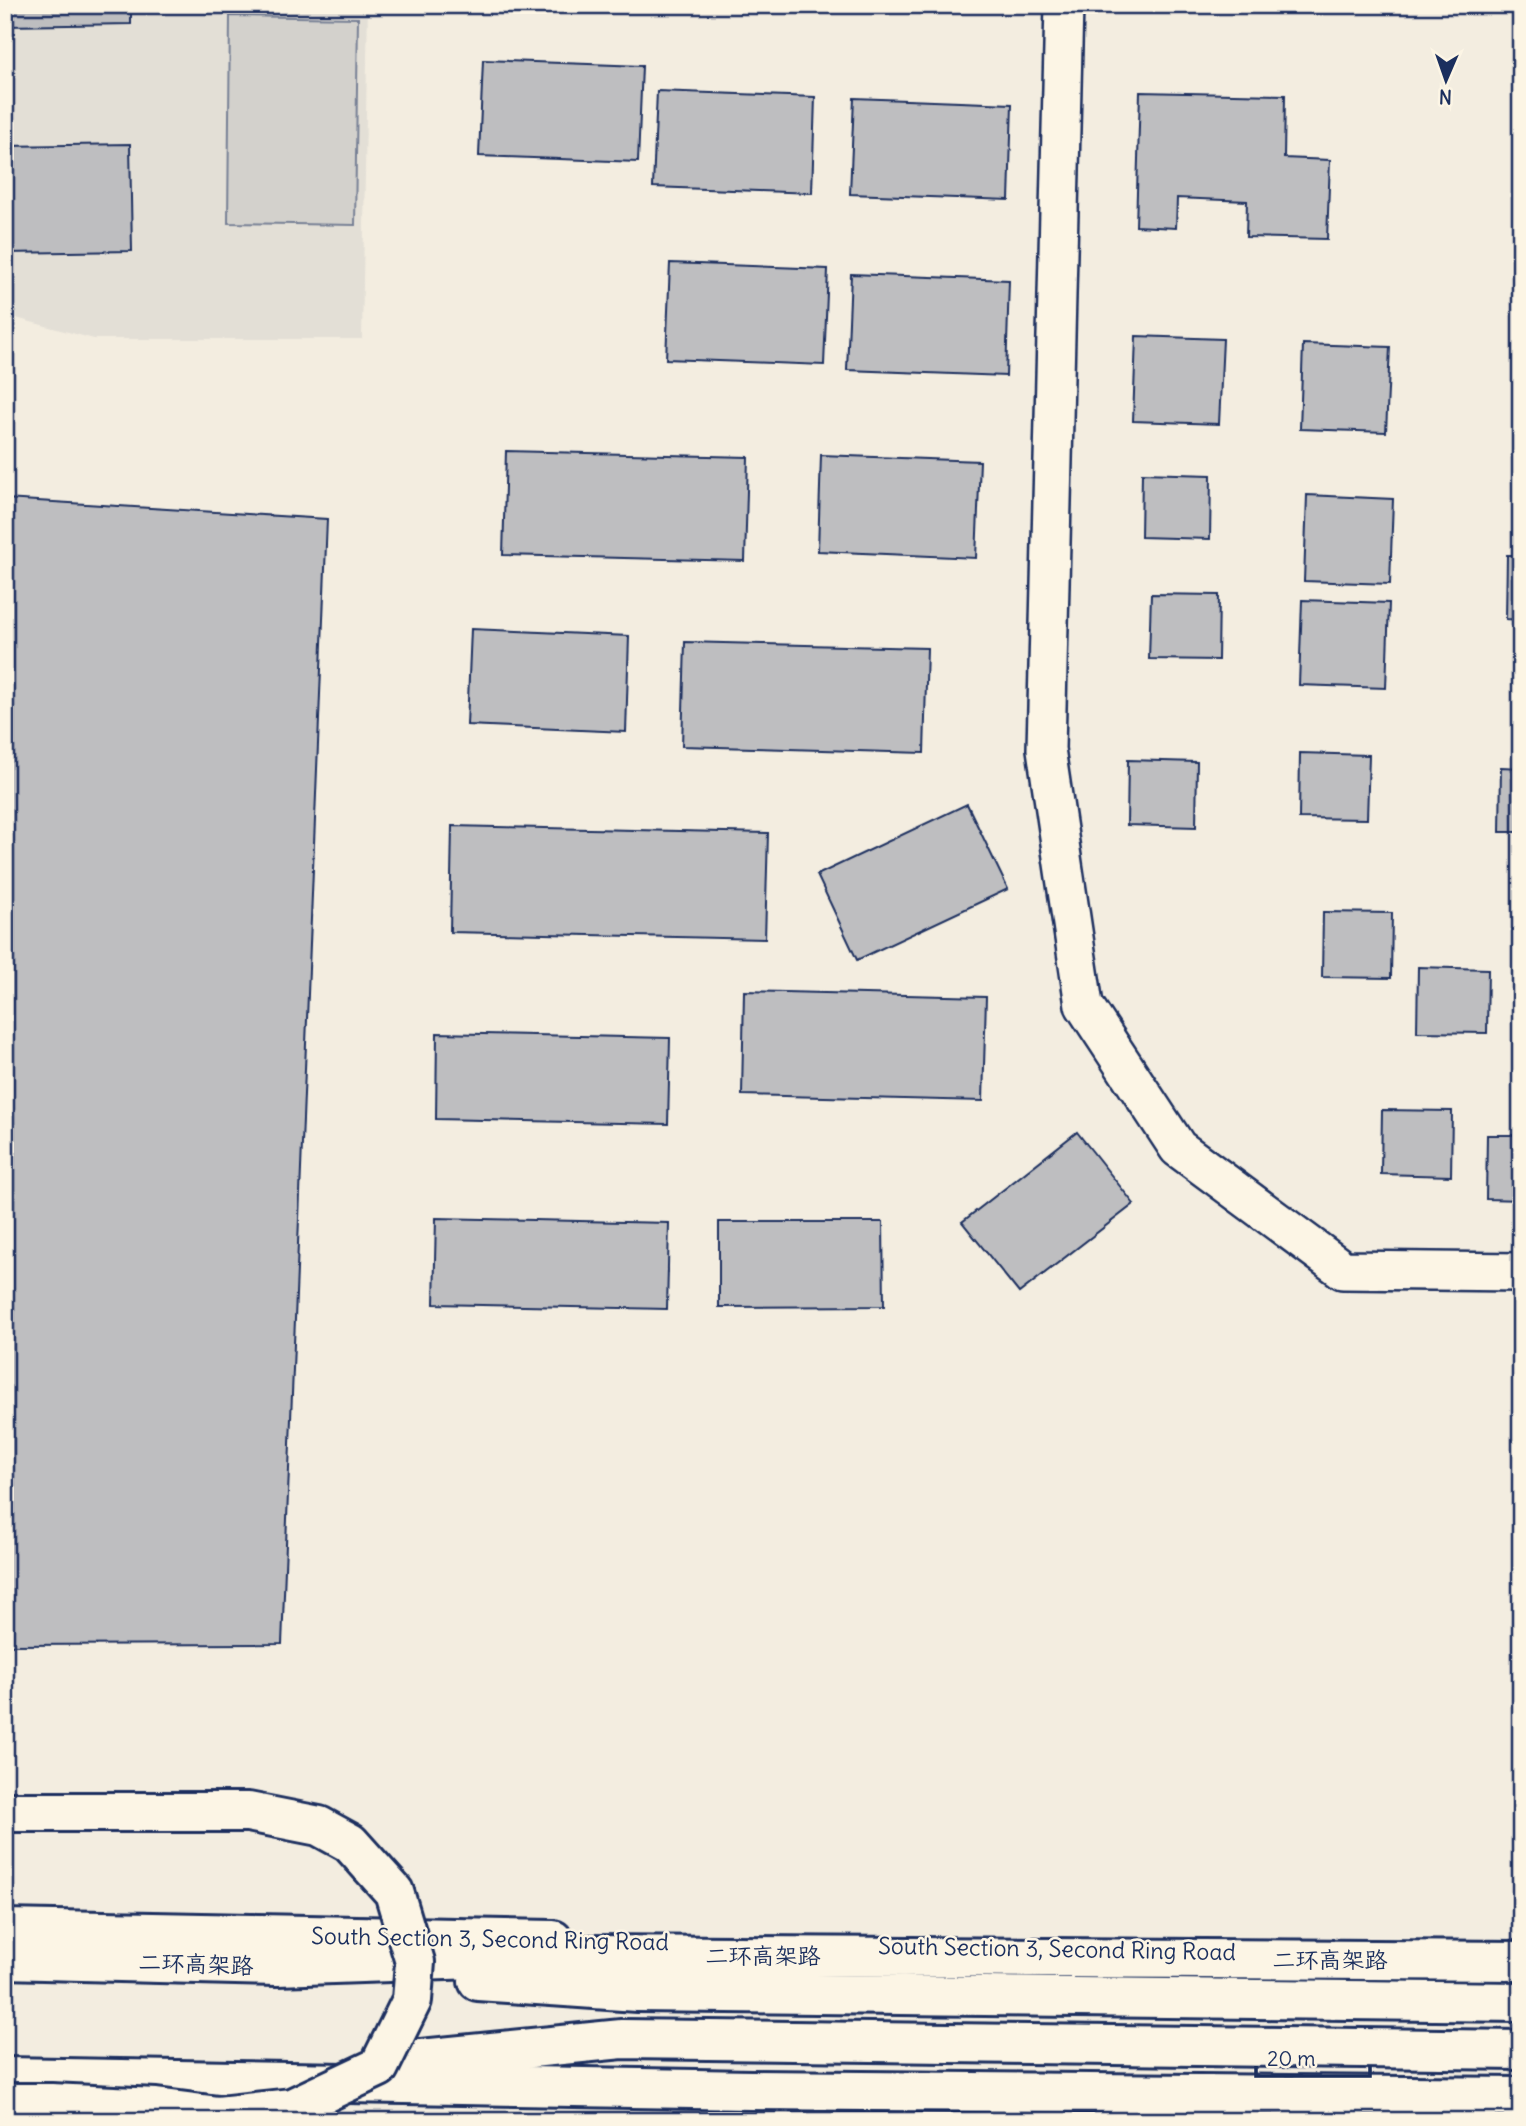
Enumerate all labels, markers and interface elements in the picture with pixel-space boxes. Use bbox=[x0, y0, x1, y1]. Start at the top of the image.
north arrow bbox=[1410, 46, 1480, 116]
text: N bbox=[1438, 85, 1452, 109]
street label: South Section 3, Second Ring Road bbox=[311, 1921, 669, 1956]
street label: South Section 3, Second Ring Road bbox=[878, 1931, 1236, 1966]
street label: 二环高架路 bbox=[706, 1941, 821, 1970]
street label: 二环高架路 bbox=[1273, 1945, 1388, 1974]
street label: 二环高架路 bbox=[138, 1947, 254, 1980]
scale bar bbox=[1256, 2035, 1370, 2079]
text: 20 m bbox=[1267, 2045, 1316, 2072]

